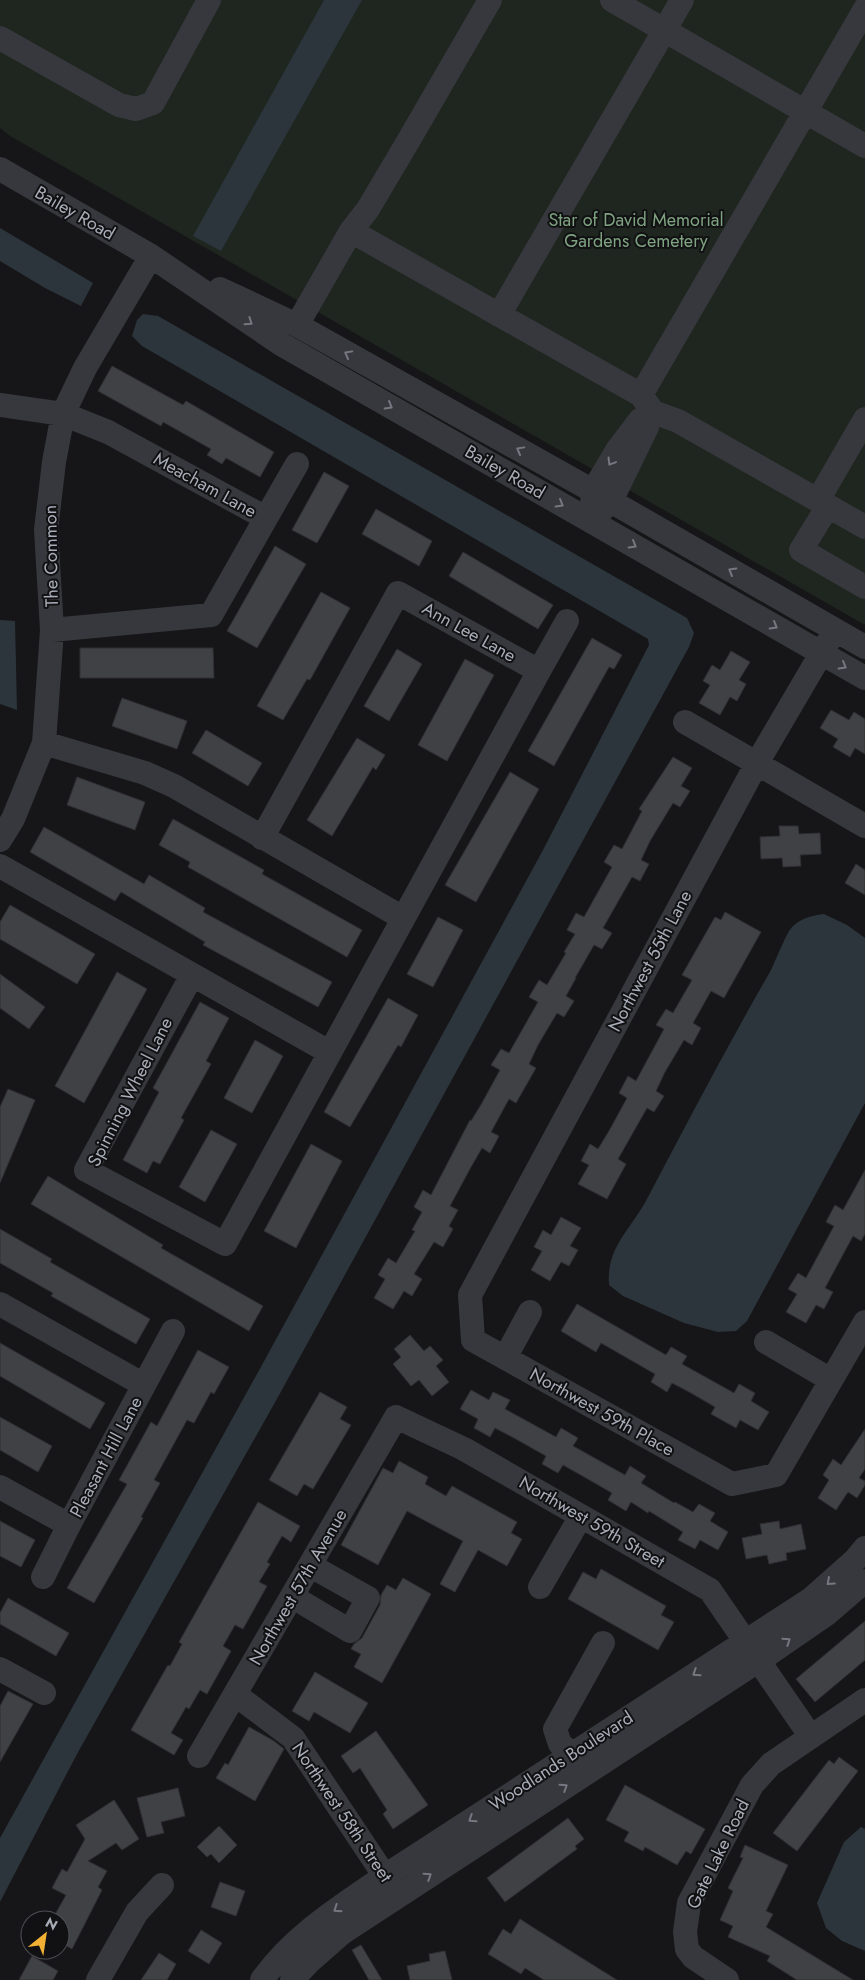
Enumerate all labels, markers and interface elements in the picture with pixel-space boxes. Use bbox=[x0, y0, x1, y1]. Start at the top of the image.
street label: Bailey Road bbox=[30, 180, 120, 246]
park label: Star of David Memorial Gardens Cemetery bbox=[548, 207, 724, 254]
one-way arrow bbox=[244, 316, 253, 326]
one-way arrow bbox=[344, 350, 353, 360]
one-way arrow bbox=[383, 399, 392, 409]
street label: Bailey Road bbox=[460, 439, 550, 505]
street label: Meacham Lane bbox=[149, 446, 261, 524]
one-way arrow bbox=[517, 446, 526, 456]
one-way arrow bbox=[607, 456, 617, 465]
one-way arrow bbox=[555, 497, 564, 507]
street label: The Common bbox=[37, 505, 65, 607]
one-way arrow bbox=[628, 539, 637, 549]
one-way arrow bbox=[728, 567, 737, 577]
street label: Ann Lee Lane bbox=[417, 595, 521, 669]
one-way arrow bbox=[769, 620, 778, 630]
one-way arrow bbox=[838, 659, 847, 669]
street label: Northwest 55th Lane bbox=[602, 886, 698, 1036]
street label: Spinning Wheel Lane bbox=[81, 1013, 179, 1171]
street label: Northwest 59th Place bbox=[525, 1361, 679, 1463]
street label: Pleasant Hill Lane bbox=[63, 1392, 149, 1522]
street label: Northwest 59th Street bbox=[514, 1470, 670, 1575]
street label: Northwest 57th Avenue bbox=[243, 1504, 353, 1670]
one-way arrow bbox=[827, 1576, 836, 1585]
one-way arrow bbox=[782, 1638, 791, 1647]
one-way arrow bbox=[693, 1667, 702, 1676]
street label: Woodlands Boulevard bbox=[484, 1705, 638, 1817]
street label: Northwest 58th Street bbox=[285, 1737, 399, 1888]
one-way arrow bbox=[558, 1784, 567, 1793]
street label: Gate Lake Road bbox=[680, 1795, 756, 1913]
one-way arrow bbox=[469, 1813, 478, 1822]
one-way arrow bbox=[422, 1873, 431, 1882]
one-way arrow bbox=[333, 1903, 343, 1912]
north arrow bbox=[20, 1910, 70, 1960]
text: N bbox=[42, 1912, 61, 1935]

